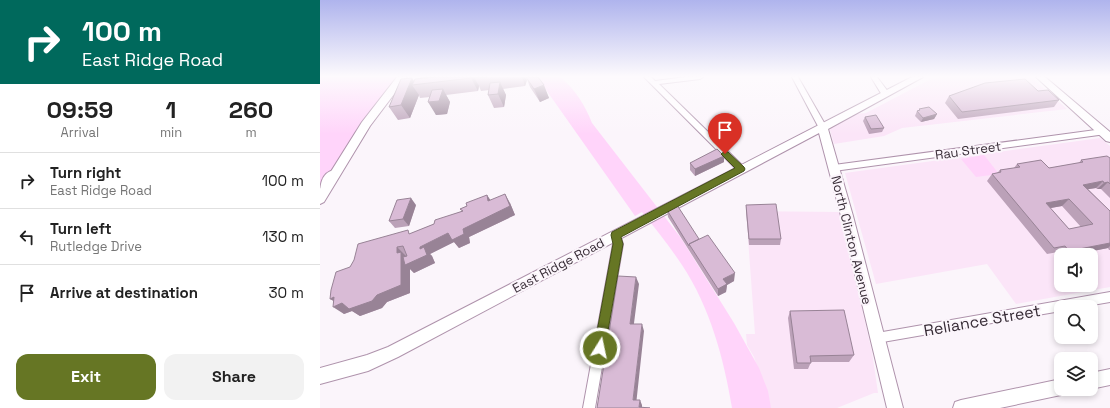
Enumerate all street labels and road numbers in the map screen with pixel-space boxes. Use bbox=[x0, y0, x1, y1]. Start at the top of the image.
street label: Rau Street bbox=[934, 137, 1002, 164]
street label: North Clinton Avenue bbox=[827, 174, 876, 306]
street label: East Ridge Road bbox=[509, 234, 607, 297]
street label: Reliance Street bbox=[922, 300, 1042, 341]

